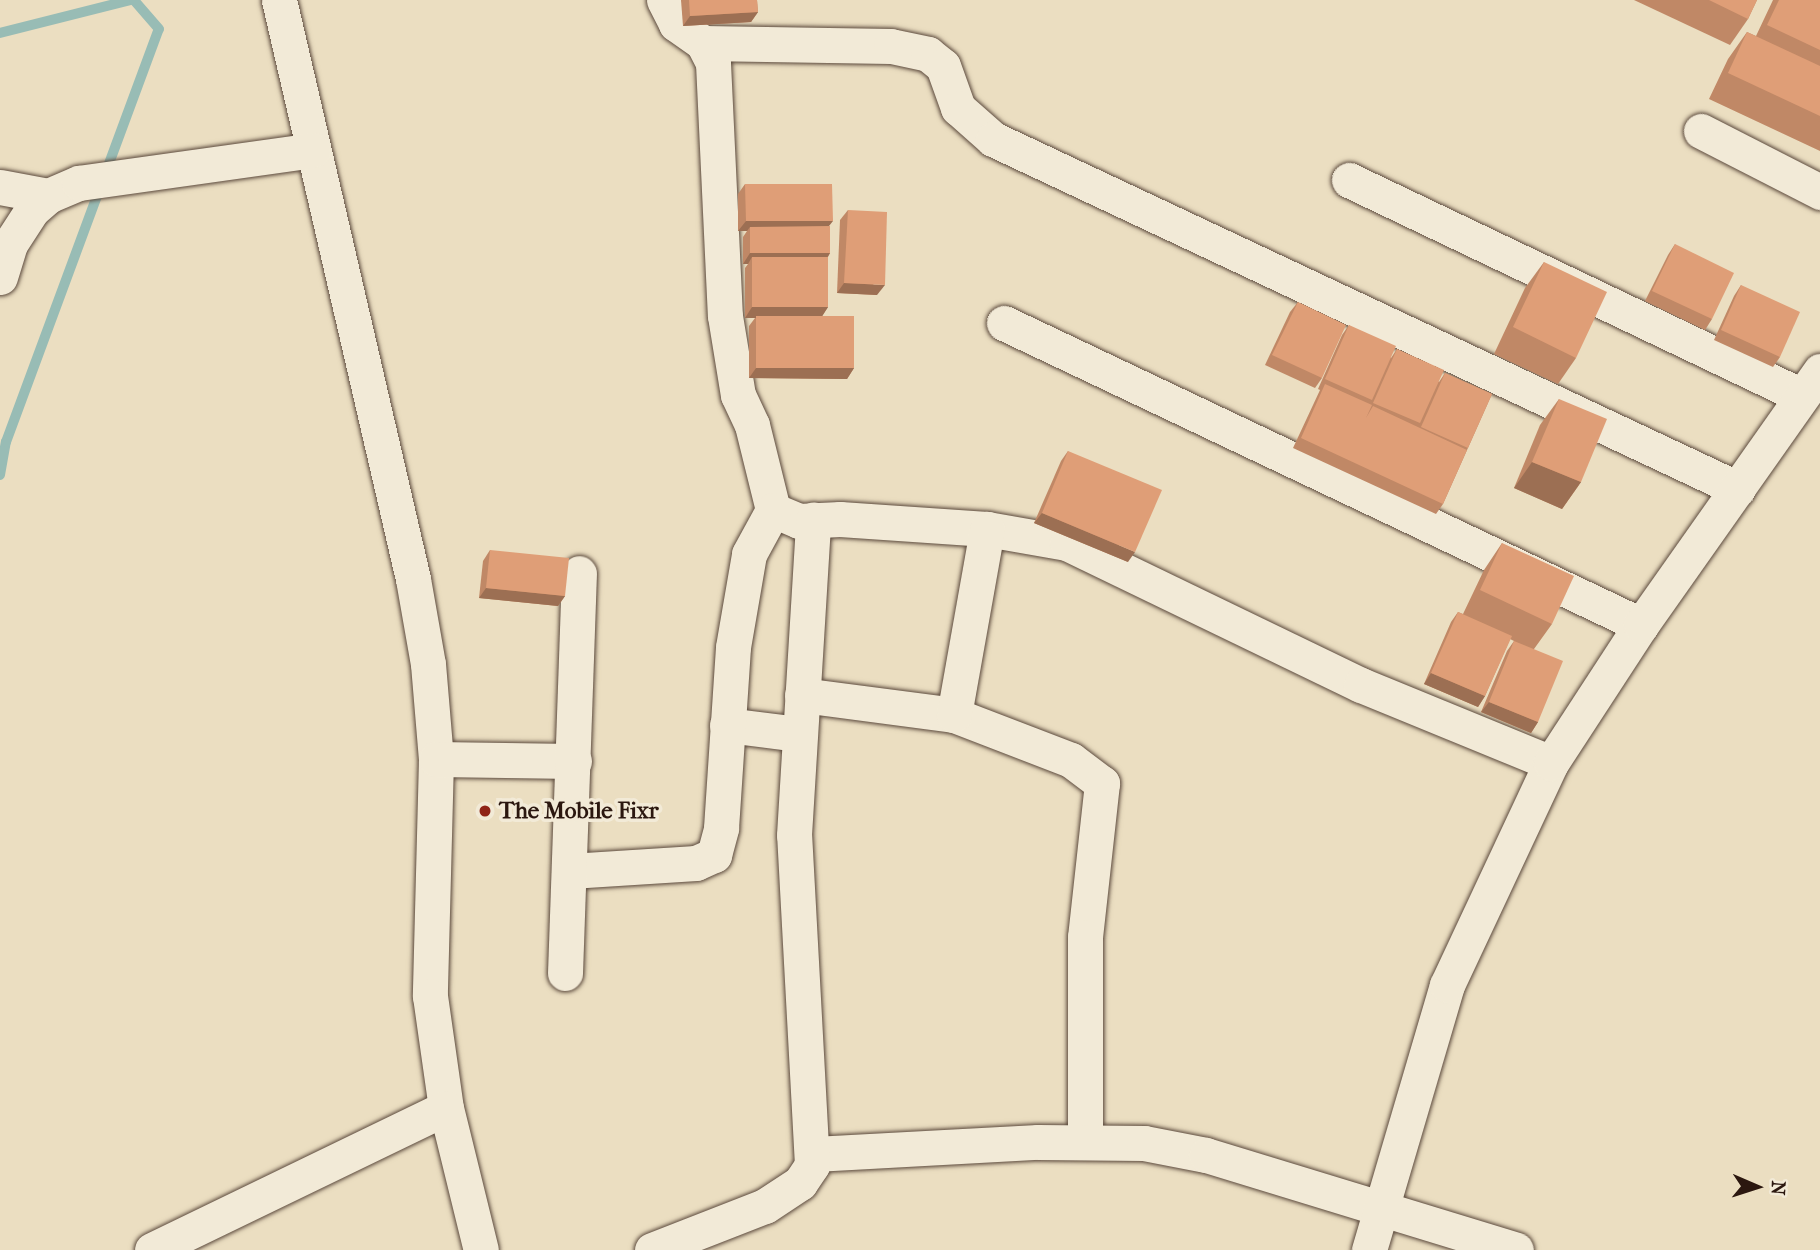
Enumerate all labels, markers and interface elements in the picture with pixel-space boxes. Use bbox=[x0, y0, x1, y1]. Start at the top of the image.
place label: The Mobile Fixr bbox=[499, 797, 659, 825]
marker: The Mobile Fixr bbox=[477, 803, 493, 819]
north arrow bbox=[1722, 1152, 1792, 1222]
text: N bbox=[1767, 1180, 1789, 1196]

